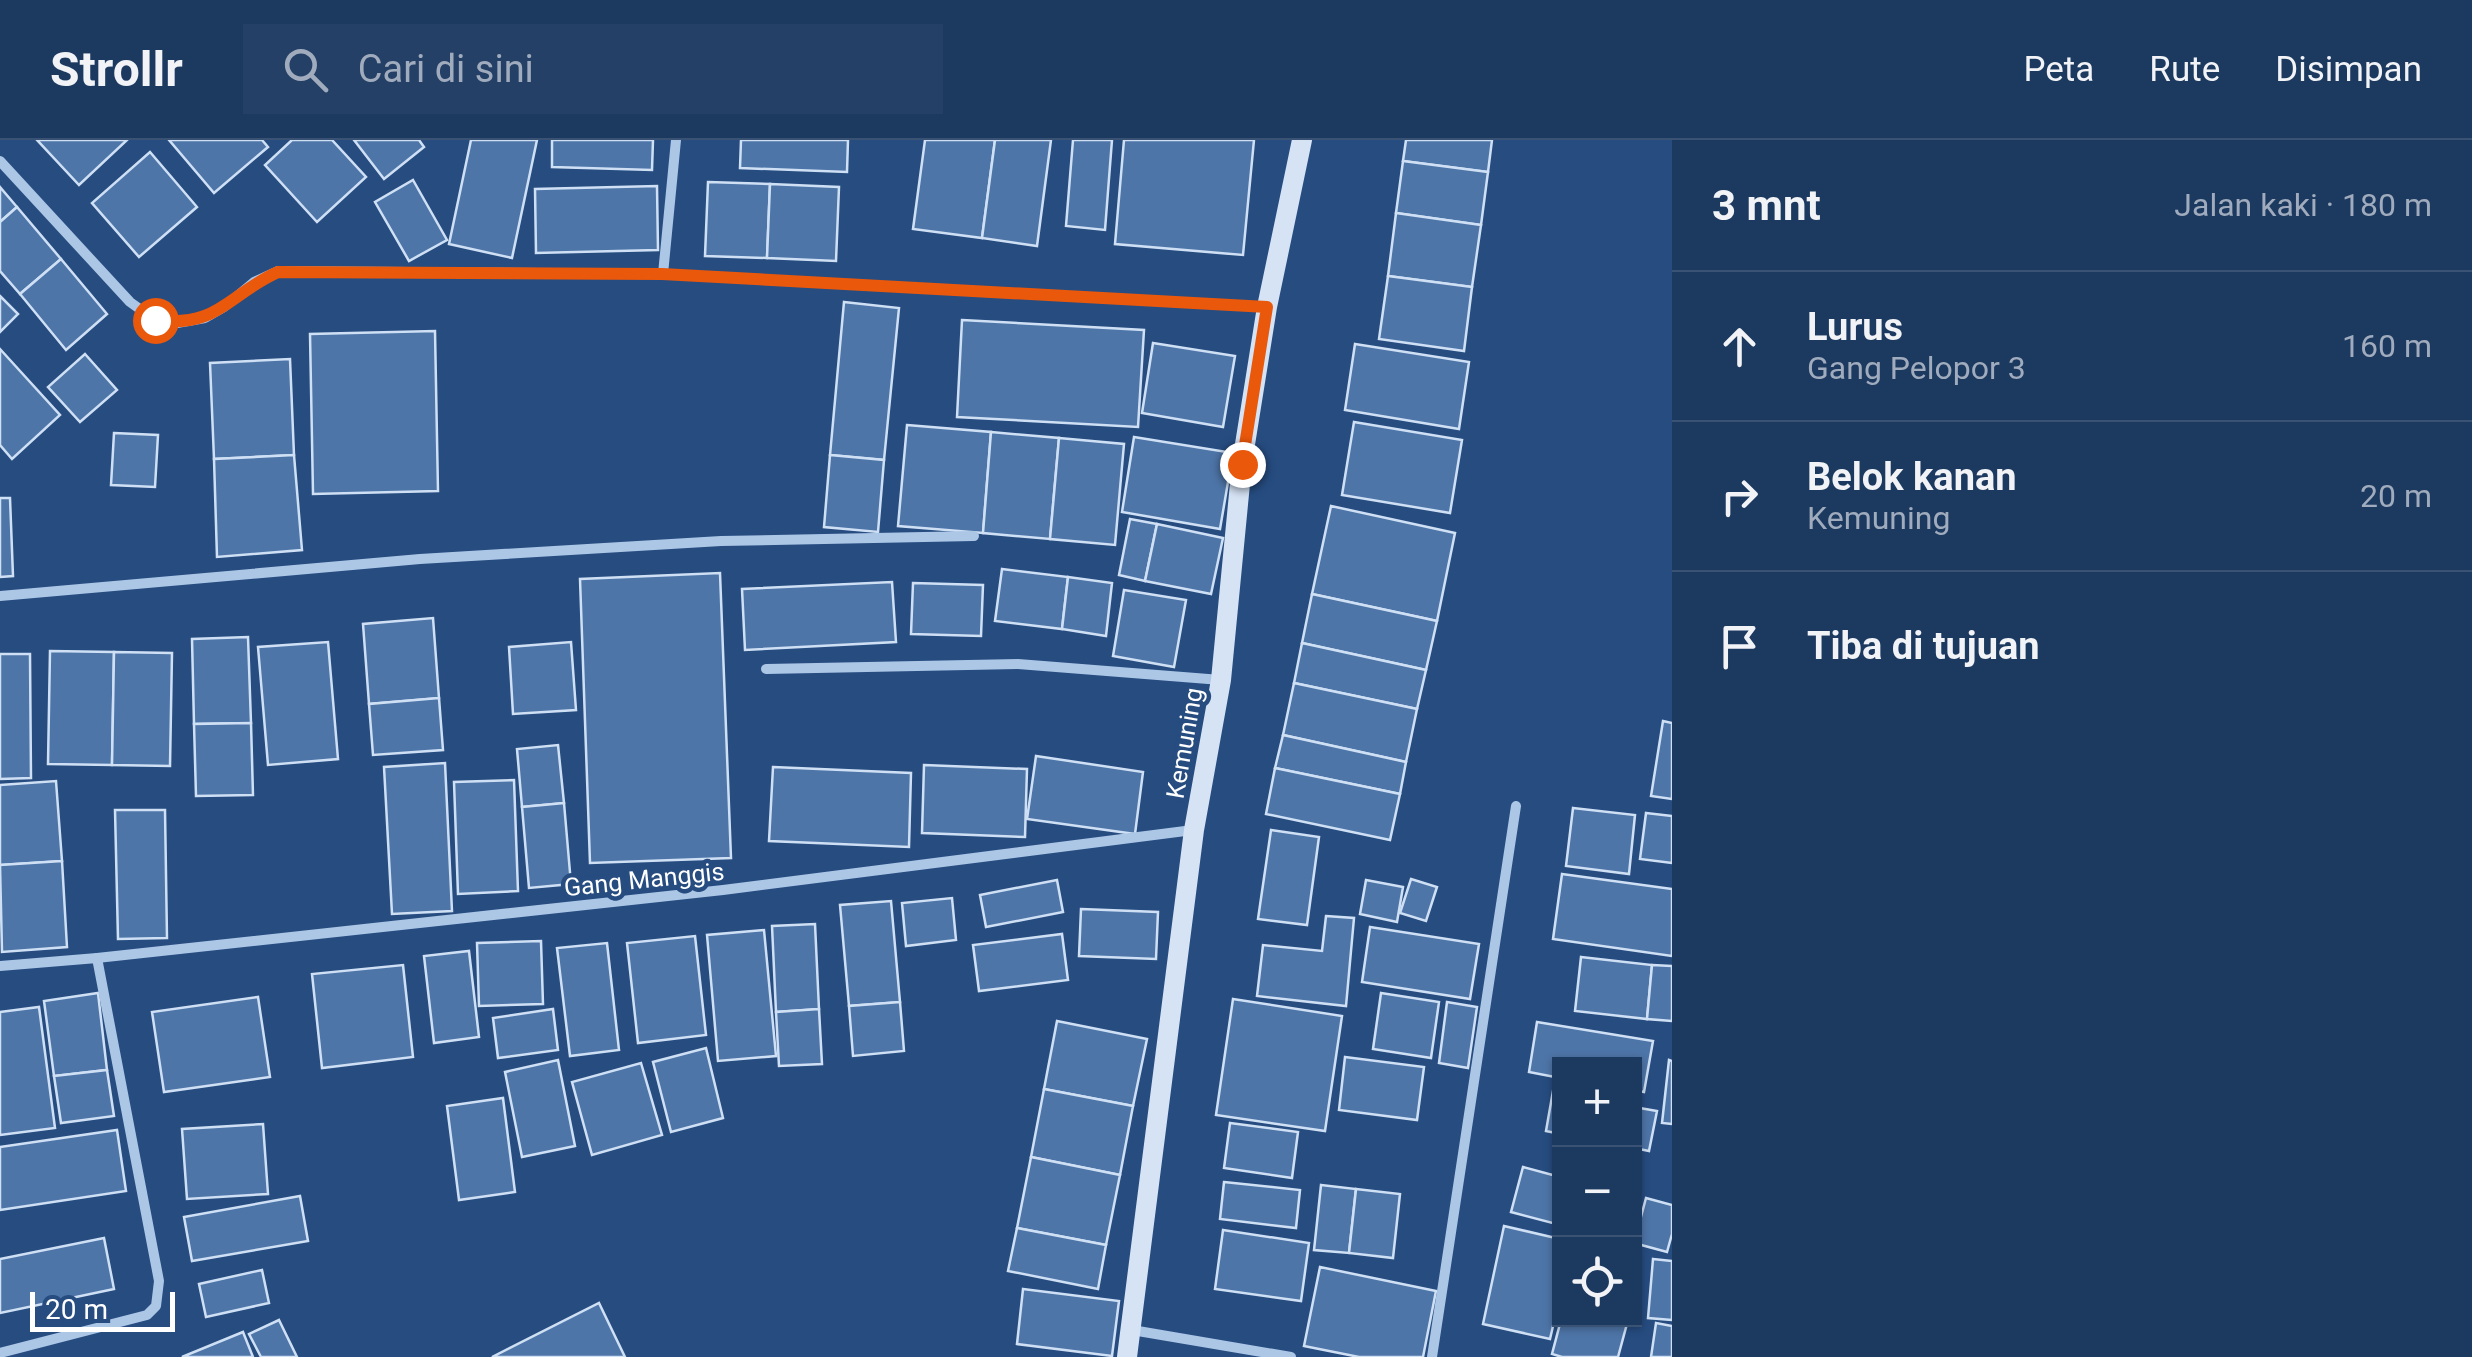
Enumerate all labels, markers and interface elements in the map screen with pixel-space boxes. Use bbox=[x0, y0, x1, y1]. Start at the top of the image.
search box bbox=[243, 24, 943, 114]
text: Strollr bbox=[50, 41, 183, 98]
icon: search bbox=[278, 42, 333, 97]
text: Cari di sini bbox=[358, 47, 534, 91]
text: Peta bbox=[2023, 49, 2094, 90]
text: Rute bbox=[2149, 49, 2220, 90]
text: Disimpan bbox=[2275, 49, 2422, 90]
text: 3 mnt bbox=[1712, 181, 1821, 230]
text: Jalan kaki · 180 m bbox=[2174, 186, 2432, 224]
route start bbox=[133, 298, 179, 344]
text: Lurus bbox=[1807, 305, 1903, 349]
icon: ahead bbox=[1712, 319, 1767, 374]
text: 160 m bbox=[2342, 327, 2432, 365]
text: Gang Pelopor 3 bbox=[1807, 349, 2026, 387]
route end bbox=[1220, 442, 1266, 488]
text: Belok kanan bbox=[1807, 455, 2017, 499]
icon: right bbox=[1712, 469, 1767, 524]
text: 20 m bbox=[2360, 477, 2432, 515]
text: Kemuning bbox=[1807, 499, 1950, 537]
icon: arrive bbox=[1712, 619, 1767, 674]
text: Tiba di tujuan bbox=[1807, 624, 2040, 668]
street label: Kemuning bbox=[1160, 685, 1209, 801]
street label: Gang Manggis bbox=[562, 857, 726, 902]
map controls bbox=[1552, 1057, 1642, 1327]
button: + bbox=[1552, 1057, 1642, 1147]
button: − bbox=[1552, 1147, 1642, 1237]
button: locate bbox=[1552, 1237, 1642, 1327]
scale bar bbox=[30, 1287, 175, 1332]
text: 20 m bbox=[45, 1293, 108, 1326]

